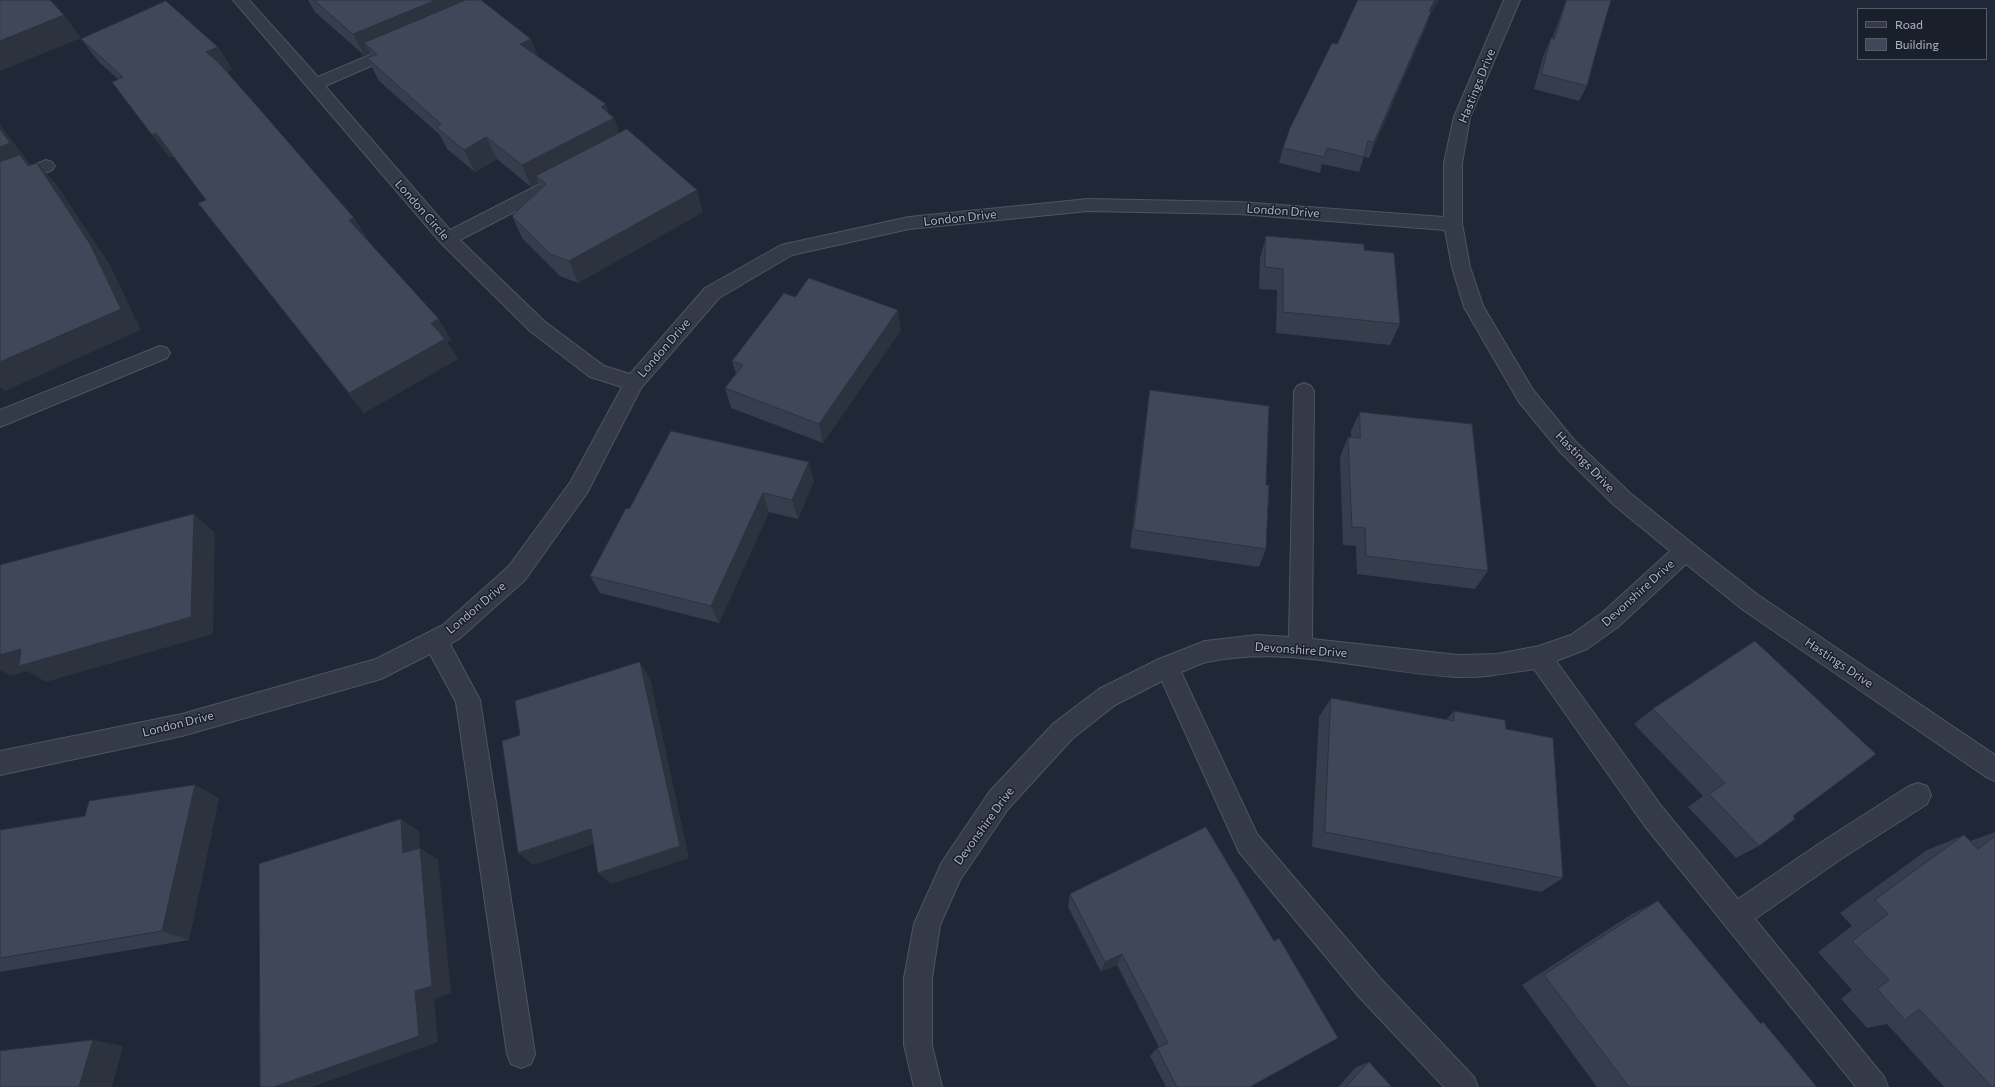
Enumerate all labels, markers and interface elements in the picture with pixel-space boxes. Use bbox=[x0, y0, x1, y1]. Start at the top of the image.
legend bbox=[1857, 8, 1987, 60]
text: Road bbox=[1895, 17, 1923, 31]
text: Building bbox=[1895, 37, 1939, 51]
street label: Hastings Drive bbox=[1456, 47, 1498, 125]
street label: London Circle bbox=[392, 177, 452, 243]
street label: London Drive bbox=[1246, 201, 1320, 221]
street label: London Drive bbox=[923, 207, 997, 229]
street label: London Drive bbox=[635, 316, 693, 380]
street label: Hastings Drive bbox=[1552, 429, 1618, 495]
street label: Devonshire Drive bbox=[1599, 557, 1677, 629]
street label: London Drive bbox=[443, 579, 509, 637]
street label: Hastings Drive bbox=[1802, 635, 1876, 691]
street label: Devonshire Drive bbox=[1254, 640, 1348, 660]
street label: London Drive bbox=[141, 708, 215, 740]
street label: Devonshire Drive bbox=[951, 784, 1017, 868]

